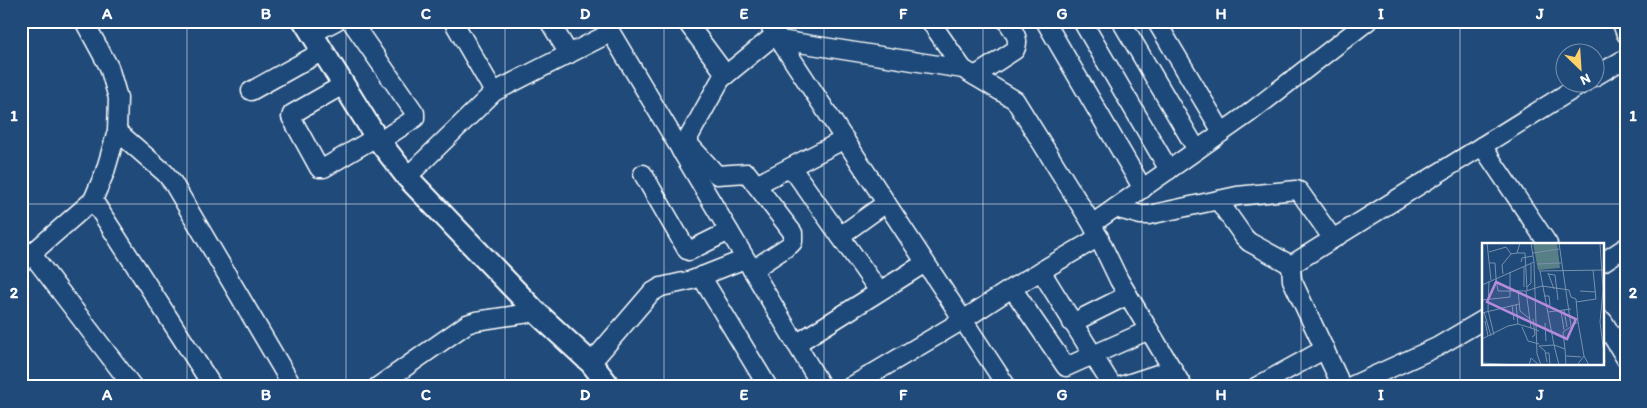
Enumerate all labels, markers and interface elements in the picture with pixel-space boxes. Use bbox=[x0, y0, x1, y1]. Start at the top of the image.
text: A bbox=[101, 4, 113, 23]
text: B bbox=[261, 4, 272, 23]
text: C bbox=[421, 4, 432, 23]
text: D bbox=[580, 4, 591, 23]
text: E bbox=[740, 4, 749, 23]
text: F bbox=[899, 4, 908, 23]
text: G bbox=[1056, 4, 1068, 23]
text: H bbox=[1215, 4, 1227, 23]
text: I bbox=[1378, 4, 1384, 23]
text: J bbox=[1535, 4, 1544, 23]
north arrow bbox=[1554, 42, 1604, 92]
text: N bbox=[1577, 70, 1593, 89]
text: 1 bbox=[10, 106, 18, 125]
text: 1 bbox=[1629, 106, 1637, 125]
inset map bbox=[1482, 243, 1604, 366]
text: 2 bbox=[10, 283, 19, 302]
text: 2 bbox=[1629, 283, 1638, 302]
text: A bbox=[101, 385, 113, 404]
text: B bbox=[261, 385, 272, 404]
text: C bbox=[421, 385, 432, 404]
text: D bbox=[580, 385, 591, 404]
text: E bbox=[740, 385, 749, 404]
text: F bbox=[899, 385, 908, 404]
text: G bbox=[1056, 385, 1068, 404]
text: H bbox=[1215, 385, 1227, 404]
text: I bbox=[1378, 385, 1384, 404]
text: J bbox=[1535, 385, 1544, 404]

